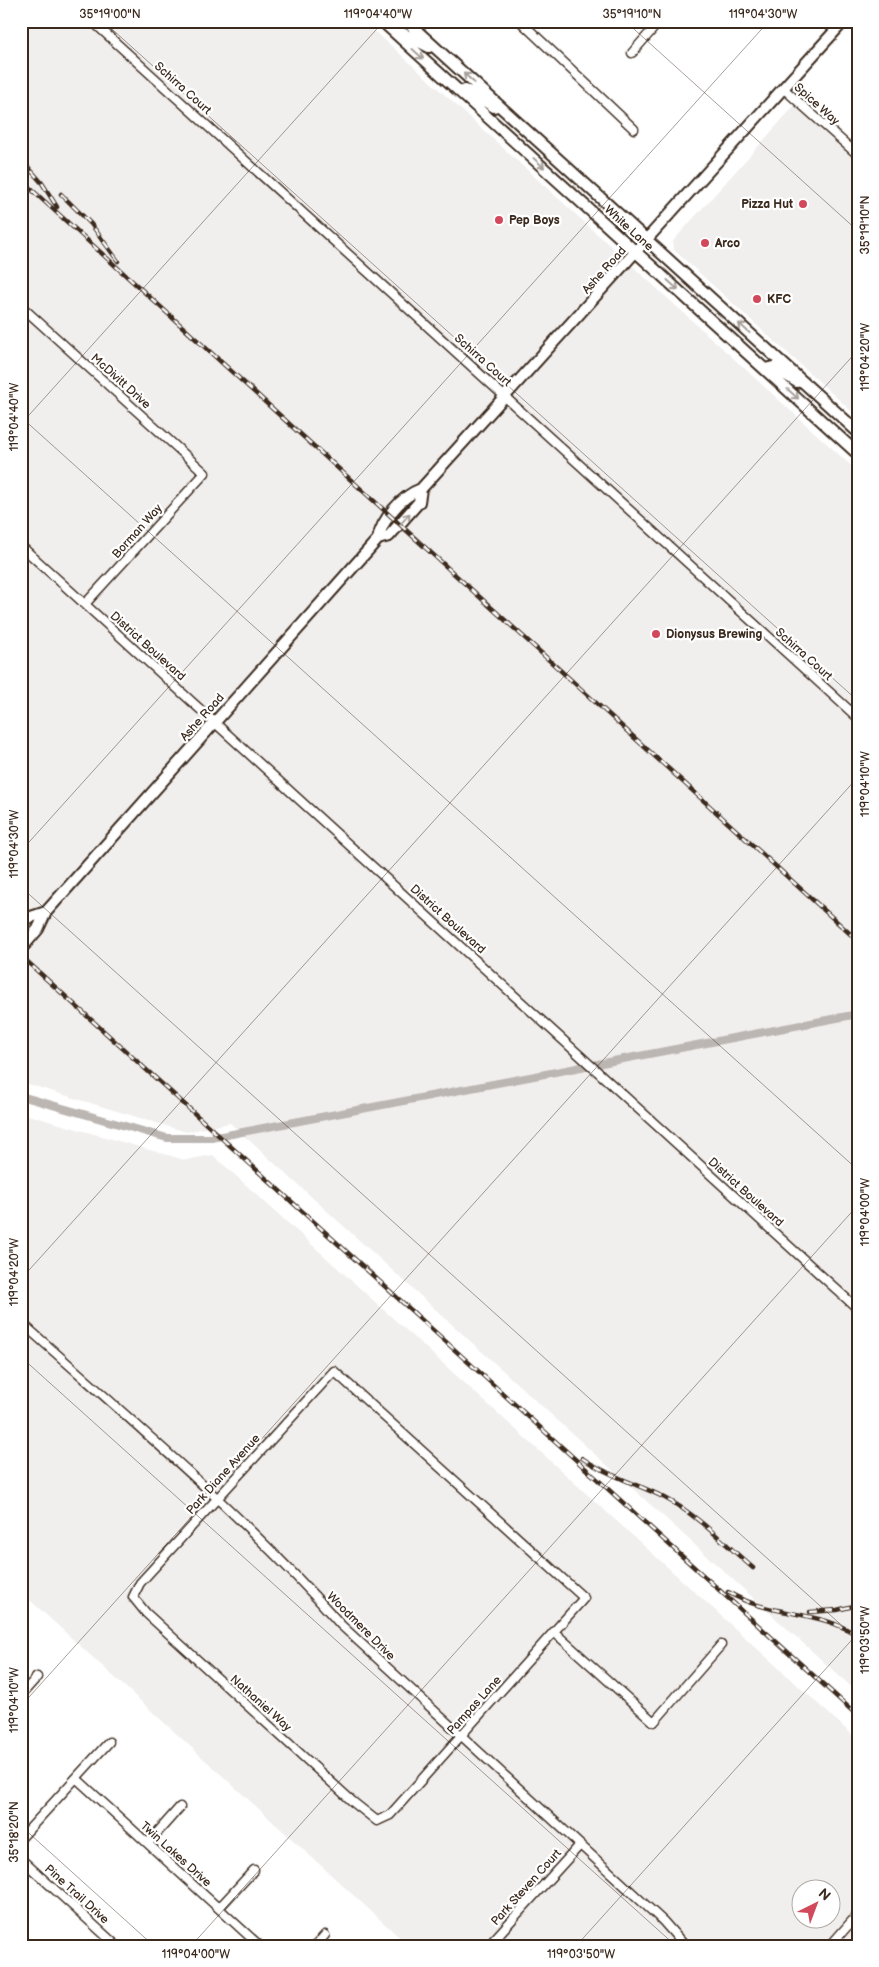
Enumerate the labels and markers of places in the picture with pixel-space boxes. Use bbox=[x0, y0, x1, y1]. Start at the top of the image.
place label: Pizza Hut bbox=[741, 197, 793, 212]
marker: Pizza Hut bbox=[797, 198, 809, 210]
place label: Pep Boys bbox=[509, 213, 560, 228]
marker: Pep Boys bbox=[493, 214, 505, 226]
place label: Arco bbox=[714, 236, 740, 251]
marker: Arco bbox=[699, 237, 711, 249]
place label: KFC bbox=[767, 292, 791, 307]
marker: KFC bbox=[751, 293, 763, 305]
place label: Dionysus Brewing bbox=[666, 627, 762, 642]
marker: Dionysus Brewing bbox=[650, 628, 662, 640]

